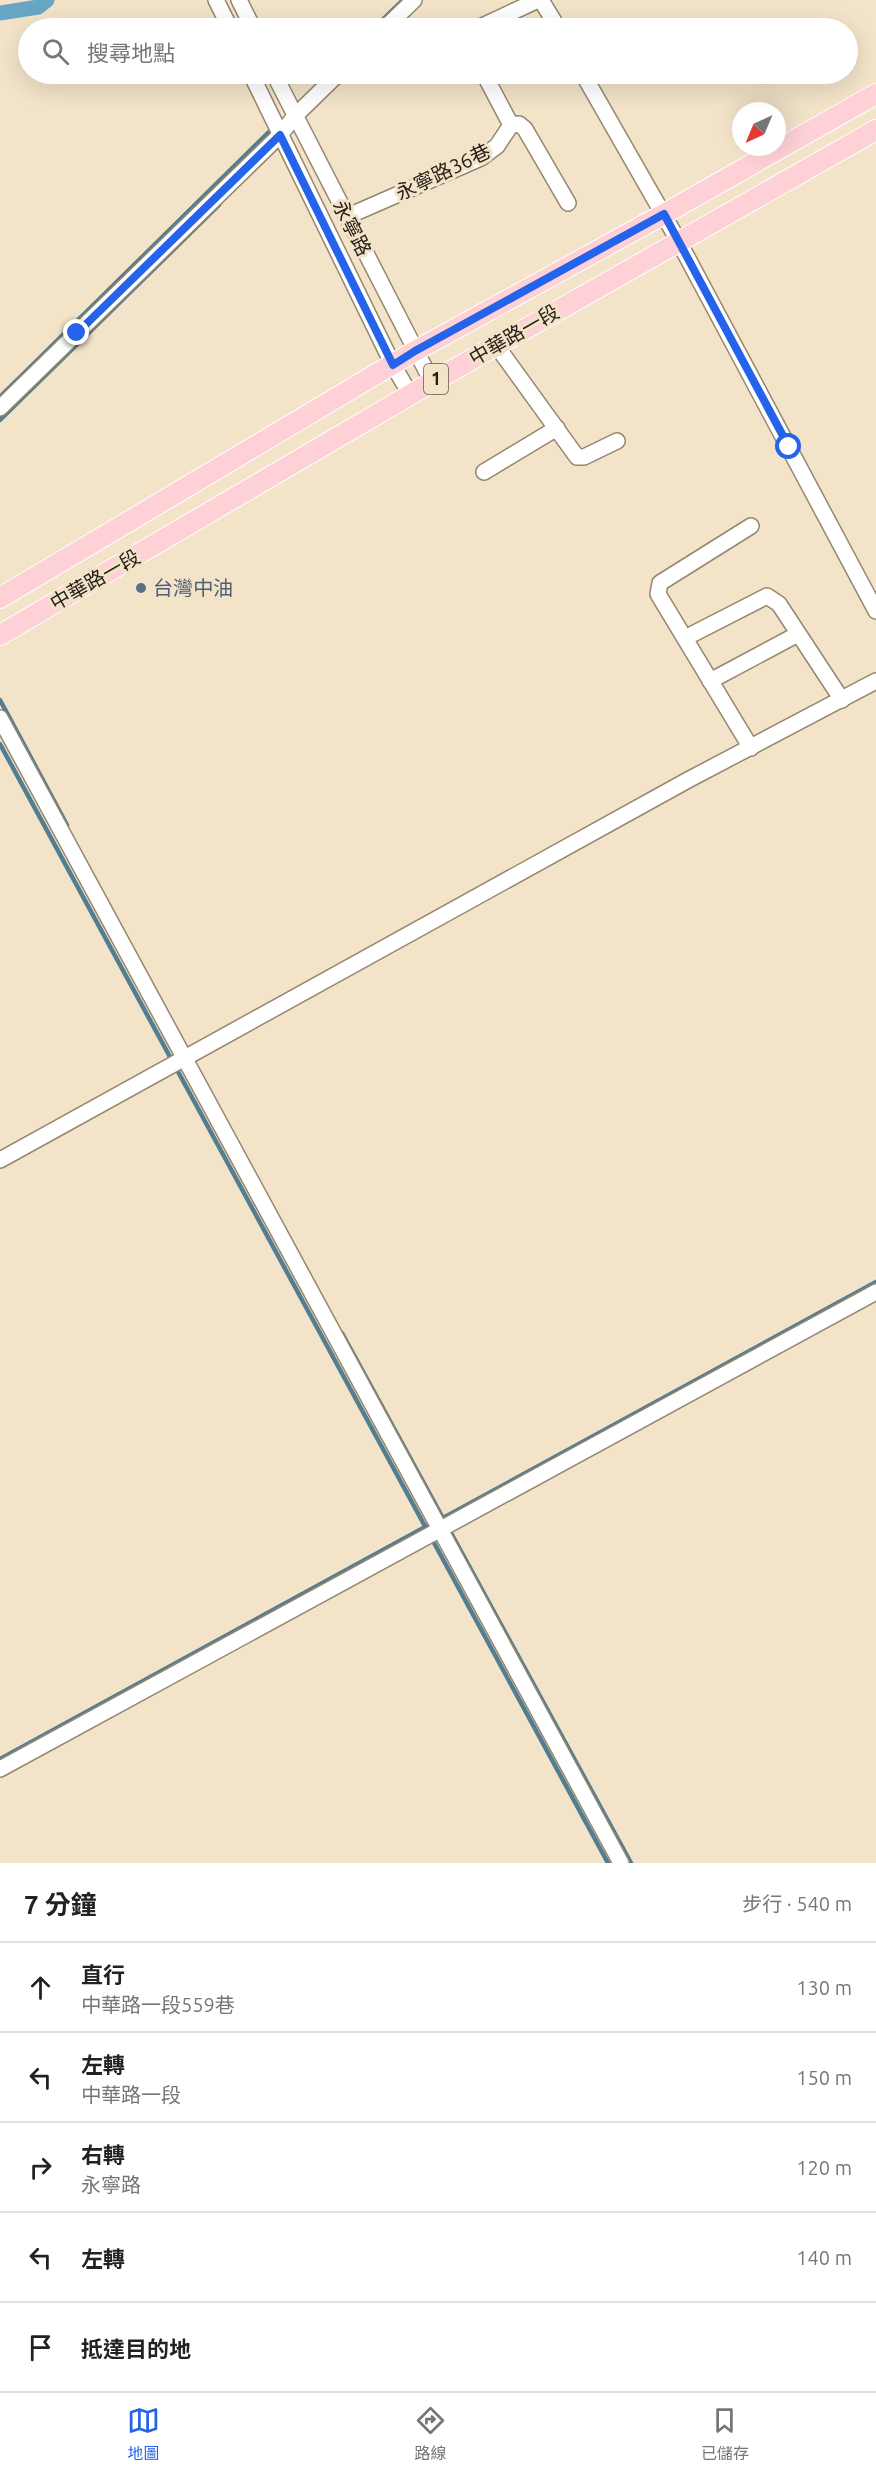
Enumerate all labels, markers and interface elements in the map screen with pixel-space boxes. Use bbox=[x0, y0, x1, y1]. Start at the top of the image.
search box bbox=[18, 18, 858, 84]
icon: search bbox=[39, 35, 72, 68]
text: 搜尋地點 bbox=[87, 40, 175, 65]
north arrow bbox=[732, 102, 786, 156]
street label: 永寧路36巷 bbox=[392, 139, 494, 204]
street label: 永寧路 bbox=[329, 196, 376, 260]
street label: 中華路一段 bbox=[465, 300, 563, 370]
route end bbox=[63, 319, 89, 345]
road number: 1 bbox=[424, 364, 448, 394]
route start bbox=[775, 433, 801, 459]
street label: 中華路一段 bbox=[46, 545, 144, 615]
place label: 台灣中油 bbox=[153, 576, 233, 599]
marker: 台灣中油 bbox=[134, 581, 148, 595]
text: 7 分鐘 bbox=[24, 1890, 97, 1919]
text: 步行 · 540 m bbox=[742, 1892, 852, 1915]
text: 直行 bbox=[81, 1962, 125, 1987]
icon: ahead bbox=[24, 1971, 57, 2004]
text: 130 m bbox=[796, 1976, 852, 1999]
text: 中華路一段559巷 bbox=[81, 1993, 235, 2016]
text: 左轉 bbox=[81, 2052, 125, 2077]
icon: left bbox=[24, 2061, 57, 2094]
text: 150 m bbox=[796, 2066, 852, 2089]
text: 中華路一段 bbox=[81, 2083, 181, 2106]
text: 右轉 bbox=[81, 2142, 125, 2167]
icon: right bbox=[24, 2151, 57, 2184]
text: 120 m bbox=[796, 2156, 852, 2179]
text: 永寧路 bbox=[81, 2173, 141, 2196]
icon: left bbox=[24, 2241, 57, 2274]
text: 左轉 bbox=[81, 2246, 125, 2271]
text: 140 m bbox=[796, 2246, 852, 2269]
icon: arrive bbox=[24, 2331, 57, 2364]
text: 抵達目的地 bbox=[81, 2336, 191, 2361]
tab: 地圖 bbox=[127, 2404, 160, 2464]
tab: 路線 bbox=[414, 2404, 447, 2464]
tab: 已儲存 bbox=[701, 2404, 749, 2464]

